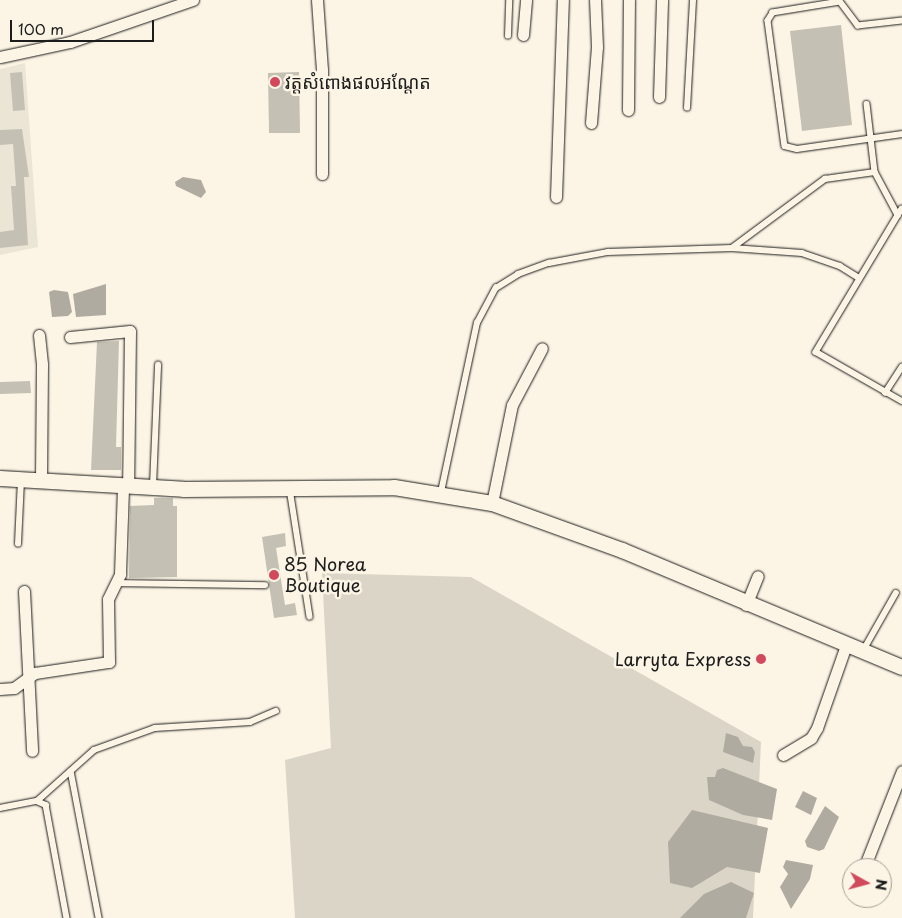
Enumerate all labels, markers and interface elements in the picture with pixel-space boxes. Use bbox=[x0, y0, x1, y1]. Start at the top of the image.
scale bar bbox=[12, 10, 156, 42]
text: 100 m bbox=[18, 17, 64, 40]
place label: វត្តសំពោងផលអណ្តែត bbox=[285, 71, 431, 93]
marker: វត្តសំពោងផលអណ្តែត bbox=[269, 76, 281, 88]
place label: 85 Norea Boutique bbox=[284, 554, 365, 596]
marker: 85 Norea Boutique bbox=[268, 569, 280, 581]
place label: Larryta Express bbox=[615, 648, 751, 670]
marker: Larryta Express bbox=[755, 653, 767, 665]
north arrow bbox=[842, 858, 892, 908]
text: N bbox=[870, 878, 892, 892]

